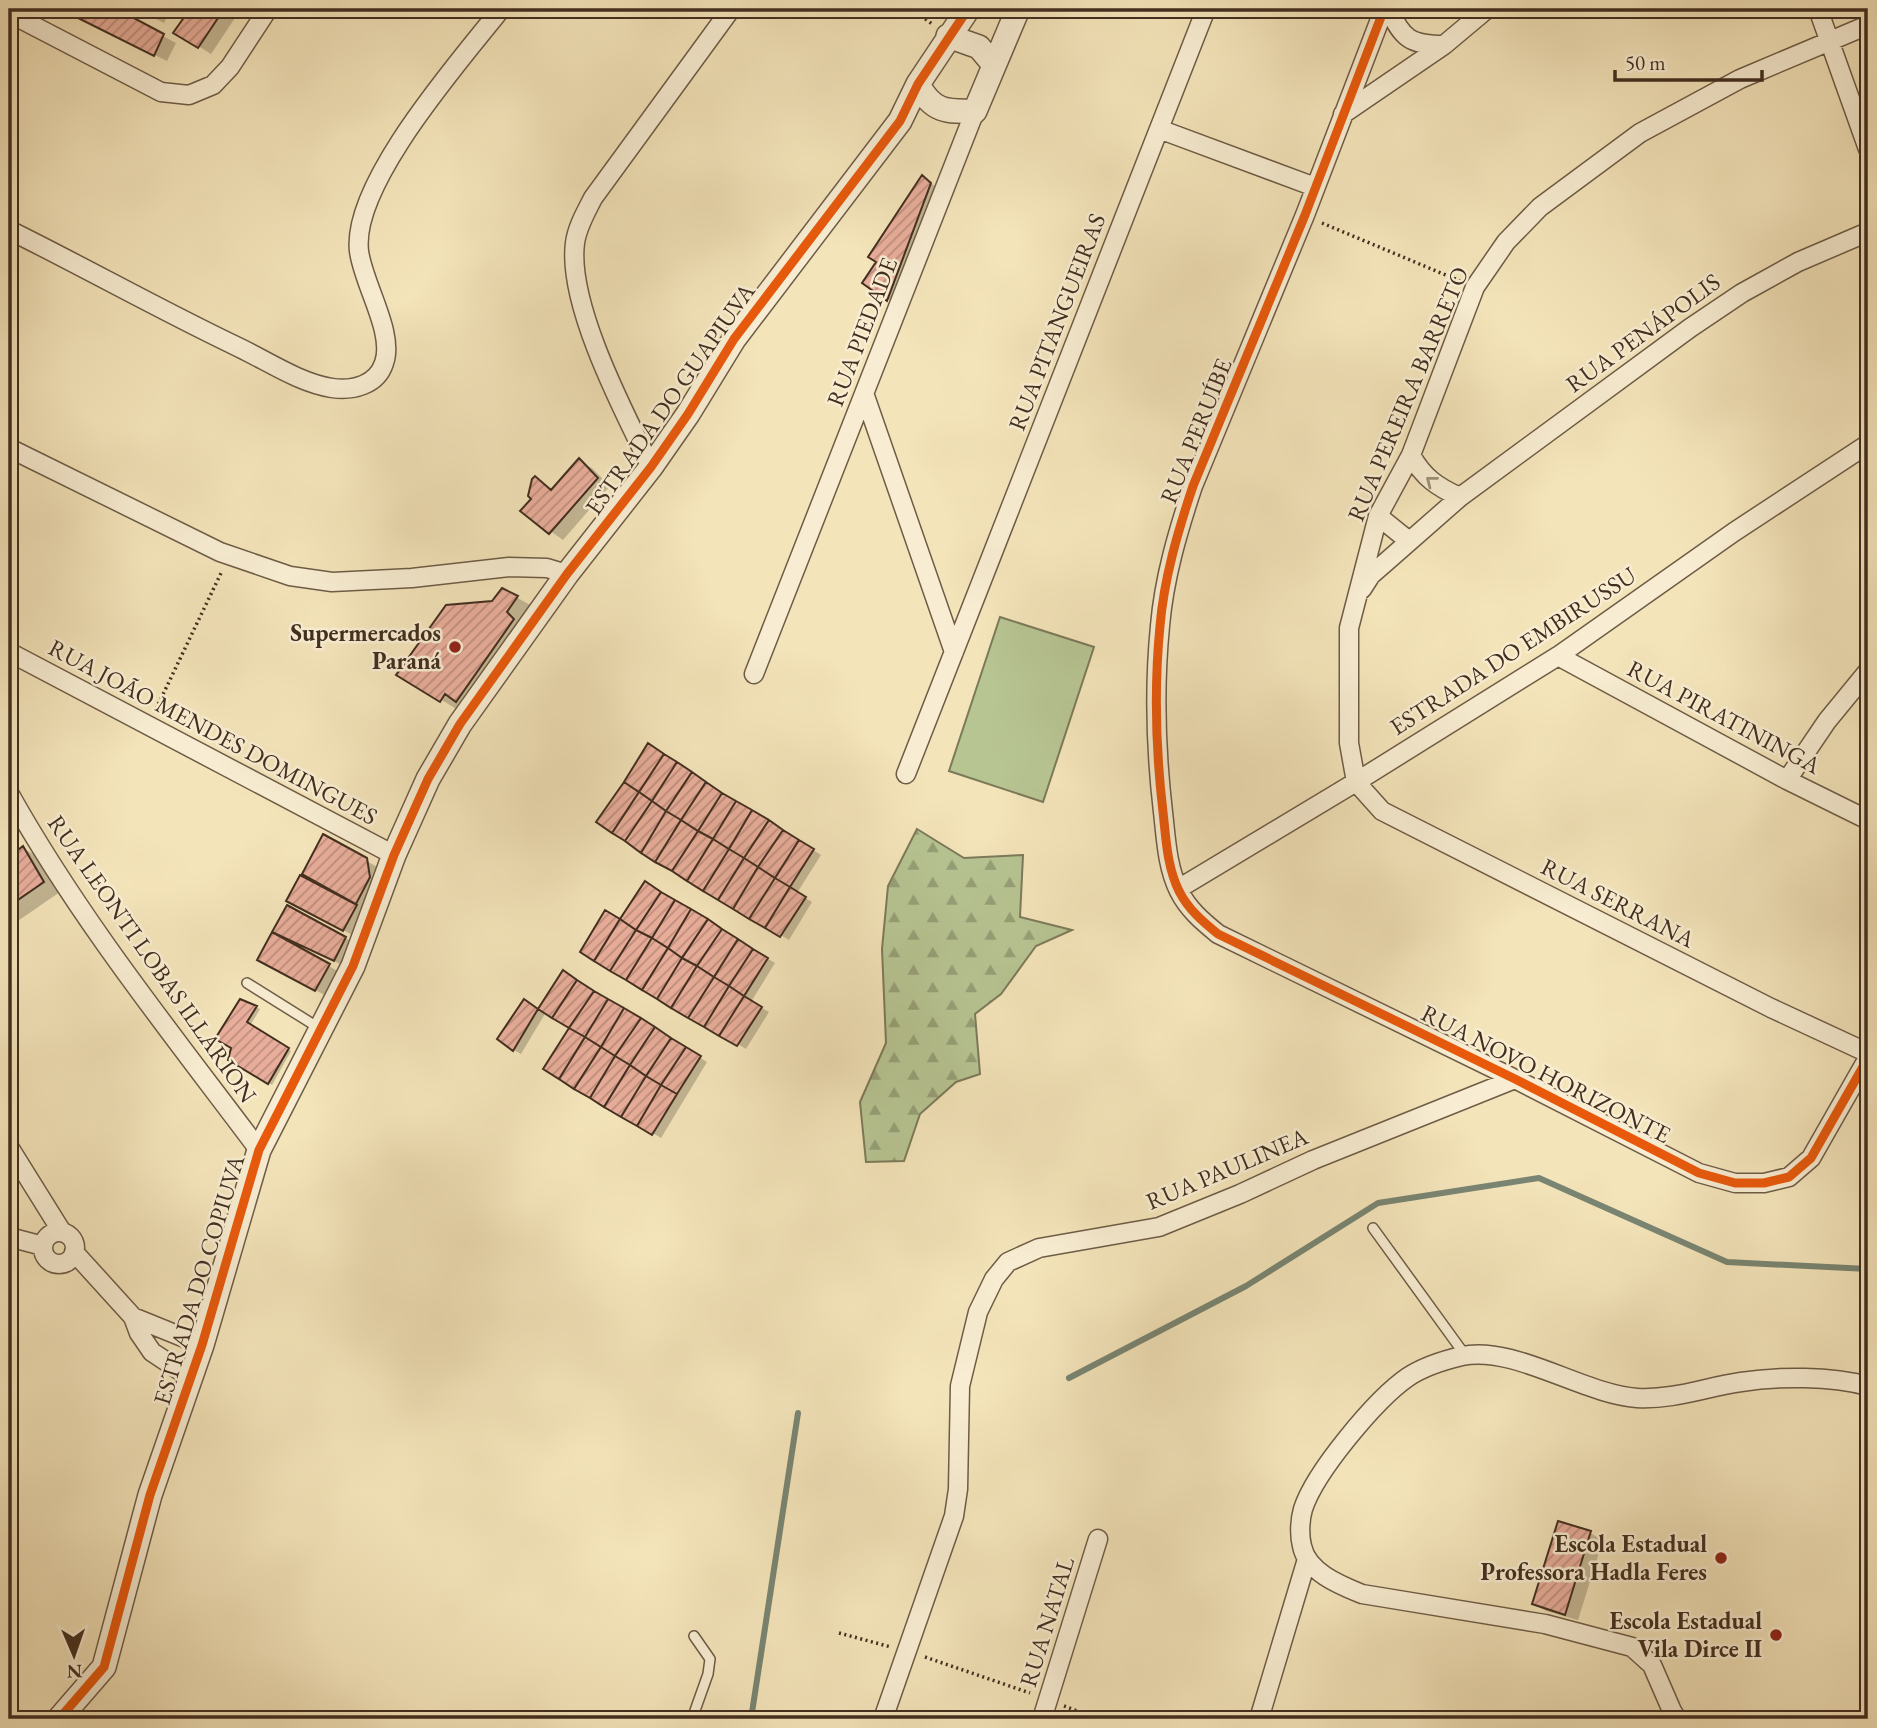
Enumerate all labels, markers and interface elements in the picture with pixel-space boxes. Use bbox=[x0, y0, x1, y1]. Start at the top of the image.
scale bar bbox=[1615, 38, 1762, 82]
text: 50 m bbox=[1625, 49, 1666, 76]
street label: RUA PITANGUEIRAS bbox=[1001, 209, 1112, 435]
street label: RUA PIEDADE bbox=[819, 253, 904, 411]
street label: RUA PEREIRA BARRETO bbox=[1340, 262, 1475, 526]
street label: RUA PENÁPOLIS bbox=[1559, 266, 1726, 399]
street label: ESTRADA DO GUAPIUVA bbox=[578, 276, 762, 521]
street label: RUA PERUÍBE bbox=[1152, 354, 1239, 508]
one-way arrow bbox=[1427, 476, 1439, 489]
street label: ESTRADA DO EMBIRUSSU bbox=[1384, 559, 1642, 742]
place label: Supermercados Paraná bbox=[290, 617, 441, 676]
street label: RUA JOÃO MENDES DOMINGUES bbox=[44, 632, 383, 832]
marker: Supermercados Paraná bbox=[447, 639, 463, 655]
street label: RUA PIRATININGA bbox=[1622, 653, 1827, 781]
street label: RUA LEONTI LOBAS ILLARION bbox=[41, 809, 264, 1109]
street label: RUA SERRANA bbox=[1536, 851, 1701, 955]
street label: RUA NOVO HORIZONTE bbox=[1416, 997, 1676, 1150]
street label: RUA PAULINEA bbox=[1141, 1120, 1313, 1217]
street label: ESTRADA DO COPIUVA bbox=[146, 1151, 251, 1408]
place label: Escola Estadual Professora Hadla Feres bbox=[1480, 1528, 1707, 1587]
marker: Escola Estadual Professora Hadla Feres bbox=[1713, 1550, 1729, 1566]
street label: RUA NATAL bbox=[1012, 1553, 1081, 1691]
place label: Escola Estadual Vila Dirce II bbox=[1609, 1605, 1762, 1664]
north arrow bbox=[38, 1620, 108, 1690]
marker: Escola Estadual Vila Dirce II bbox=[1768, 1627, 1784, 1643]
text: N bbox=[66, 1659, 83, 1684]

